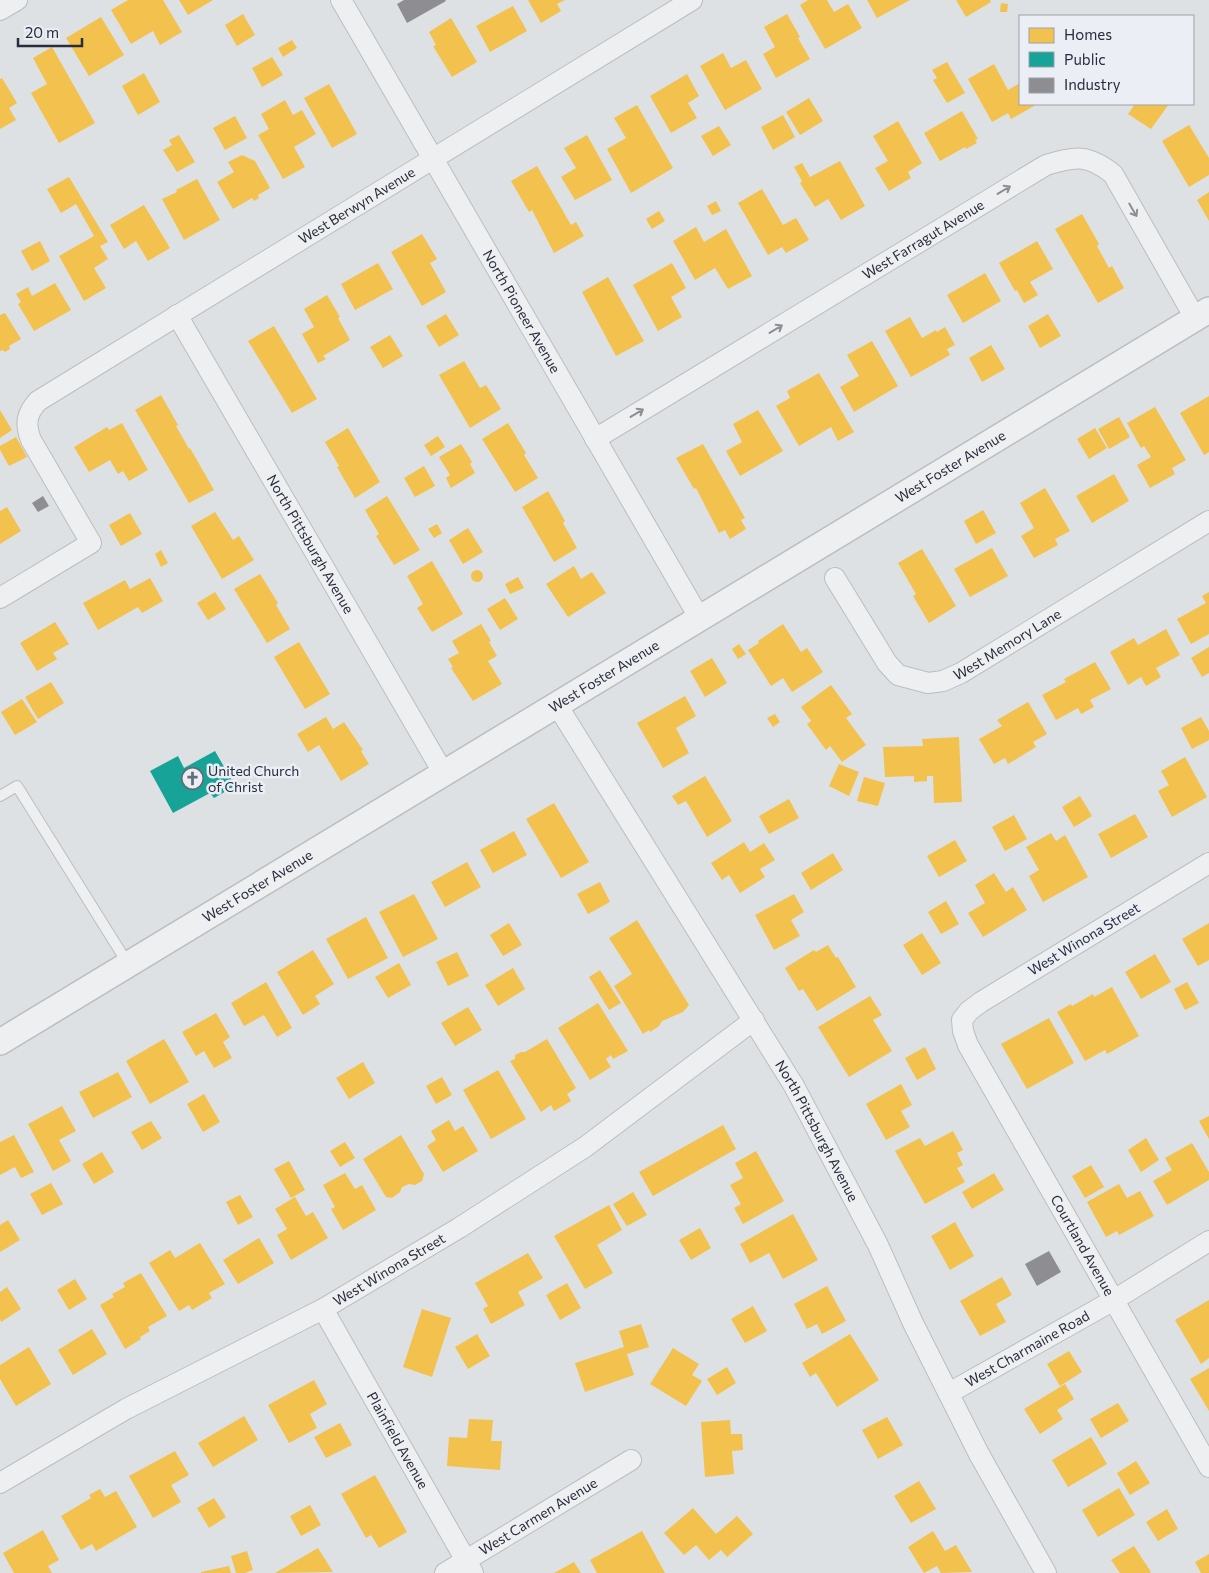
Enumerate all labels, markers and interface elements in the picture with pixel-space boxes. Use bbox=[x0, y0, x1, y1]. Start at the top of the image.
scale bar bbox=[18, 15, 81, 47]
legend bbox=[1019, 15, 1194, 105]
text: 20 m bbox=[25, 23, 59, 41]
text: Homes bbox=[1064, 25, 1112, 43]
text: Public bbox=[1064, 50, 1106, 68]
text: Industry bbox=[1064, 75, 1121, 93]
street label: West Berwyn Avenue bbox=[295, 163, 418, 247]
one-way arrow bbox=[997, 185, 1011, 195]
street label: West Farragut Avenue bbox=[859, 196, 987, 283]
one-way arrow bbox=[1129, 203, 1139, 217]
street label: North Pioneer Avenue bbox=[480, 247, 564, 376]
one-way arrow bbox=[768, 324, 782, 334]
one-way arrow bbox=[630, 408, 644, 418]
street label: West Foster Avenue bbox=[892, 426, 1008, 506]
street label: North Pittsburgh Avenue bbox=[264, 471, 358, 616]
street label: West Memory Lane bbox=[951, 605, 1064, 683]
street label: West Foster Avenue bbox=[545, 636, 662, 716]
place label: United Church of Christ bbox=[208, 762, 299, 795]
church icon: United Church of Christ bbox=[180, 767, 204, 791]
street label: West Foster Avenue bbox=[199, 846, 315, 926]
street label: West Winona Street bbox=[1025, 898, 1143, 979]
street label: North Pittsburgh Avenue bbox=[772, 1057, 862, 1204]
street label: Courtland Avenue bbox=[1047, 1192, 1118, 1299]
street label: West Winona Street bbox=[330, 1229, 448, 1309]
street label: West Charmaine Road bbox=[962, 1307, 1092, 1390]
street label: Plainfield Avenue bbox=[364, 1388, 432, 1492]
street label: West Carmen Avenue bbox=[476, 1474, 600, 1558]

